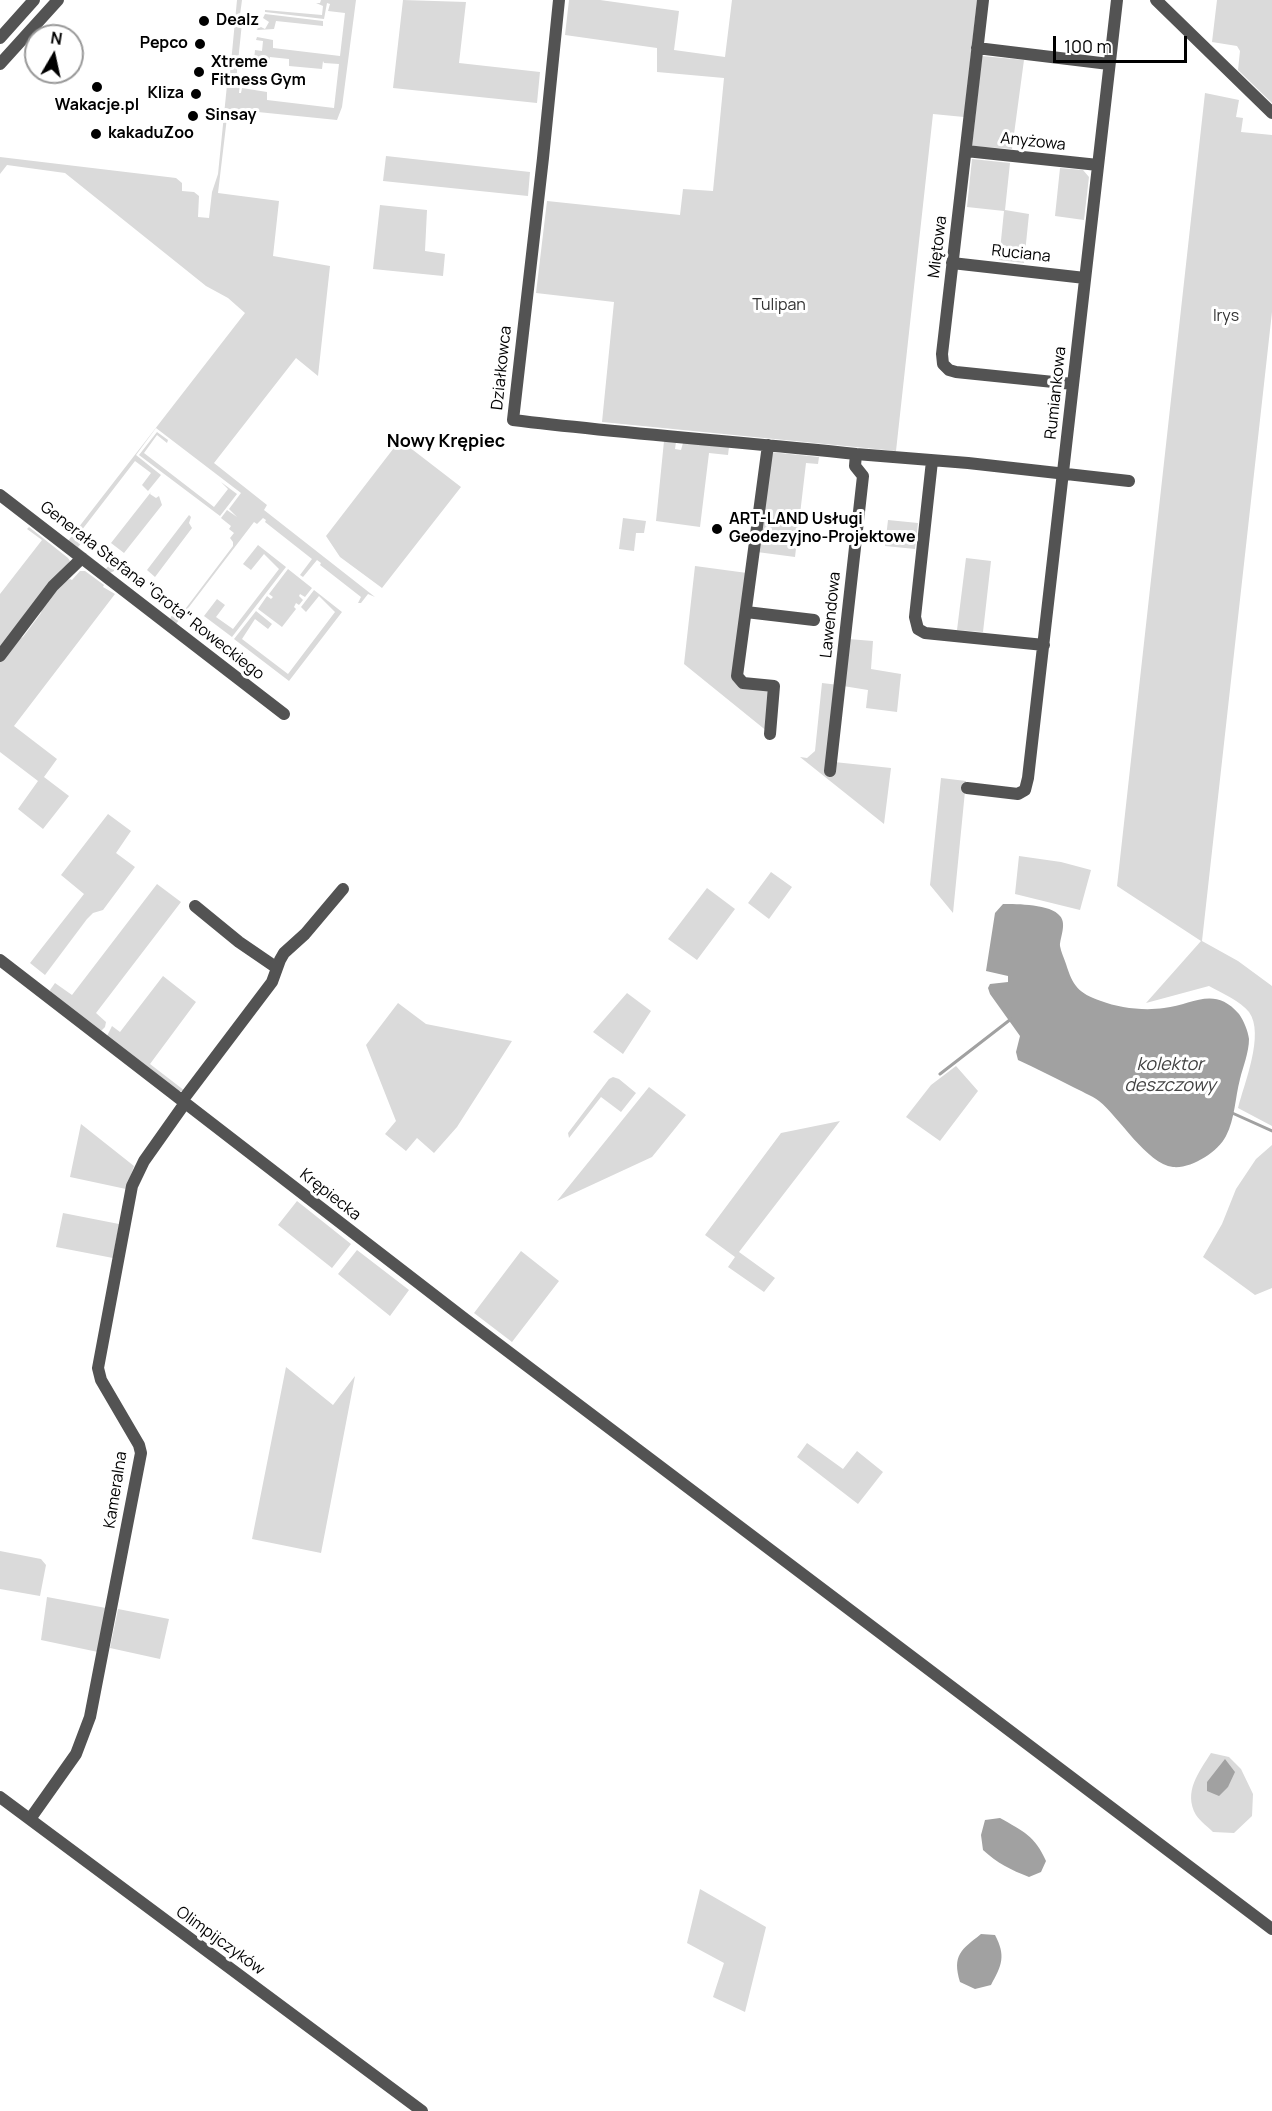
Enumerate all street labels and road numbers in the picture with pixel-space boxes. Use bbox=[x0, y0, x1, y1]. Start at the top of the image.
street label: Anyżowa bbox=[999, 129, 1067, 155]
street label: Miętowa bbox=[925, 215, 951, 279]
street label: Ruciana bbox=[991, 241, 1051, 267]
street label: Działkowca bbox=[488, 325, 516, 411]
street label: Rumiankowa bbox=[1042, 346, 1070, 440]
street label: Generała Stefana "Grota" Roweckiego bbox=[36, 498, 268, 684]
street label: Lawendowa bbox=[817, 571, 845, 659]
street label: Krępiecka bbox=[295, 1165, 365, 1225]
street label: Kameralna bbox=[100, 1450, 132, 1530]
street label: Olimpijczyków bbox=[172, 1903, 268, 1979]

